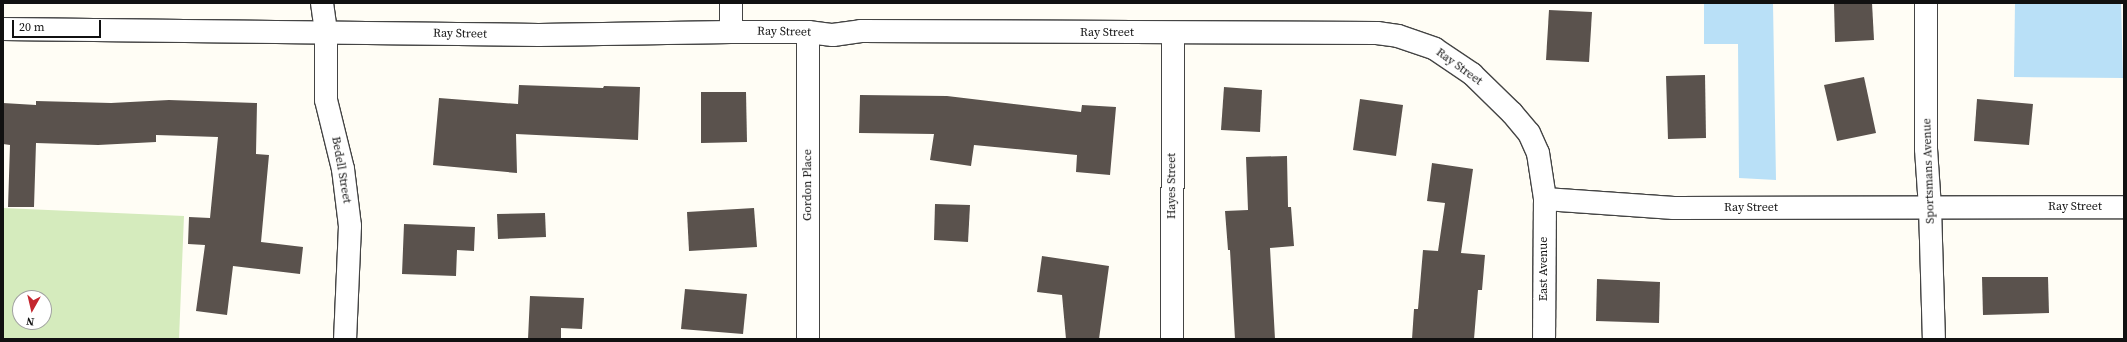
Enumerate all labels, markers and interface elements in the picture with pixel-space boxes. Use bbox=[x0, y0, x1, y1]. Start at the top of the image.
scale bar bbox=[14, 12, 103, 38]
text: 20 m bbox=[19, 19, 45, 35]
street label: Ray Street bbox=[757, 24, 811, 40]
street label: Ray Street bbox=[433, 26, 487, 42]
street label: Ray Street bbox=[1080, 26, 1134, 40]
street label: Ray Street bbox=[1433, 45, 1485, 89]
street label: Sportsmans Avenue bbox=[1920, 118, 1938, 224]
street label: Bedell Street bbox=[328, 136, 354, 204]
street label: Gordon Place bbox=[801, 149, 815, 221]
street label: Hayes Street bbox=[1165, 153, 1179, 219]
street label: Ray Street bbox=[2048, 200, 2102, 214]
street label: Ray Street bbox=[1724, 201, 1778, 215]
street label: East Avenue bbox=[1537, 237, 1551, 301]
north arrow bbox=[12, 290, 52, 330]
text: N bbox=[25, 313, 35, 329]

